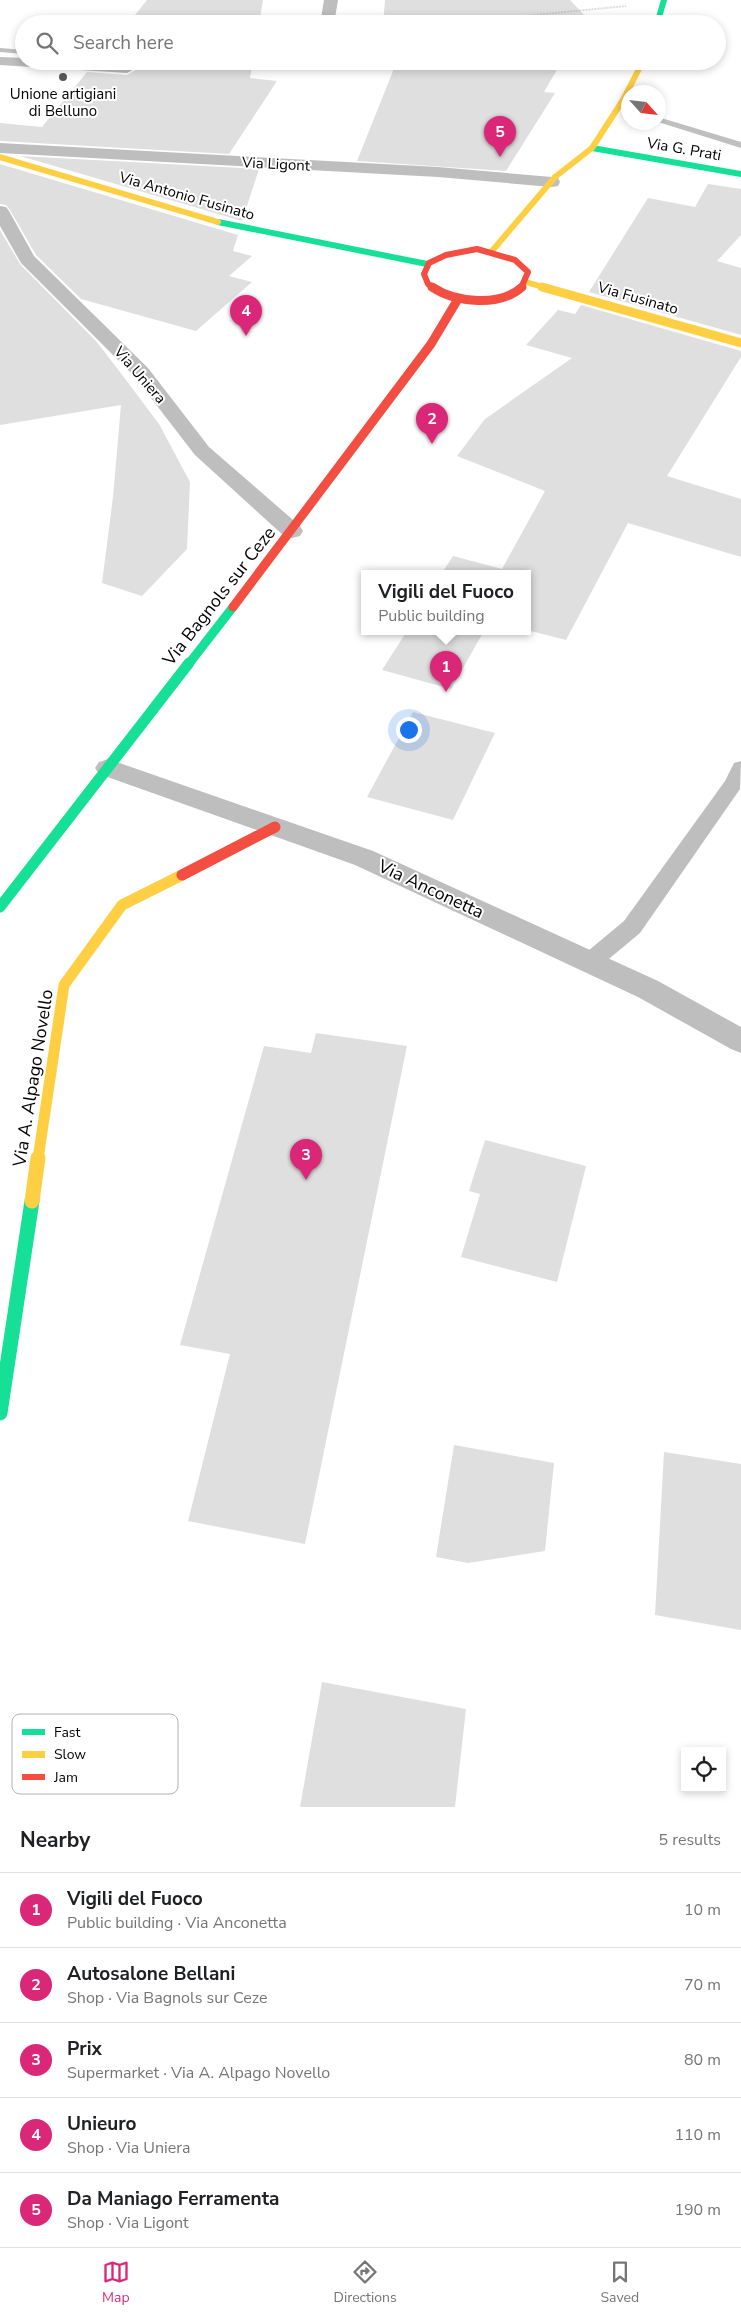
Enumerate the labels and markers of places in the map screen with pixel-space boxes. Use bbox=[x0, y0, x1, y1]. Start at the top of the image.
marker: Unione artigiani di Belluno bbox=[57, 71, 69, 83]
place label: Unione artigiani di Belluno bbox=[10, 84, 116, 121]
pin: 5 bbox=[484, 116, 516, 157]
pin: 4 bbox=[230, 295, 262, 336]
pin: 2 bbox=[416, 403, 448, 444]
pin: 1 bbox=[430, 651, 462, 692]
pin: 3 bbox=[290, 1139, 322, 1180]

